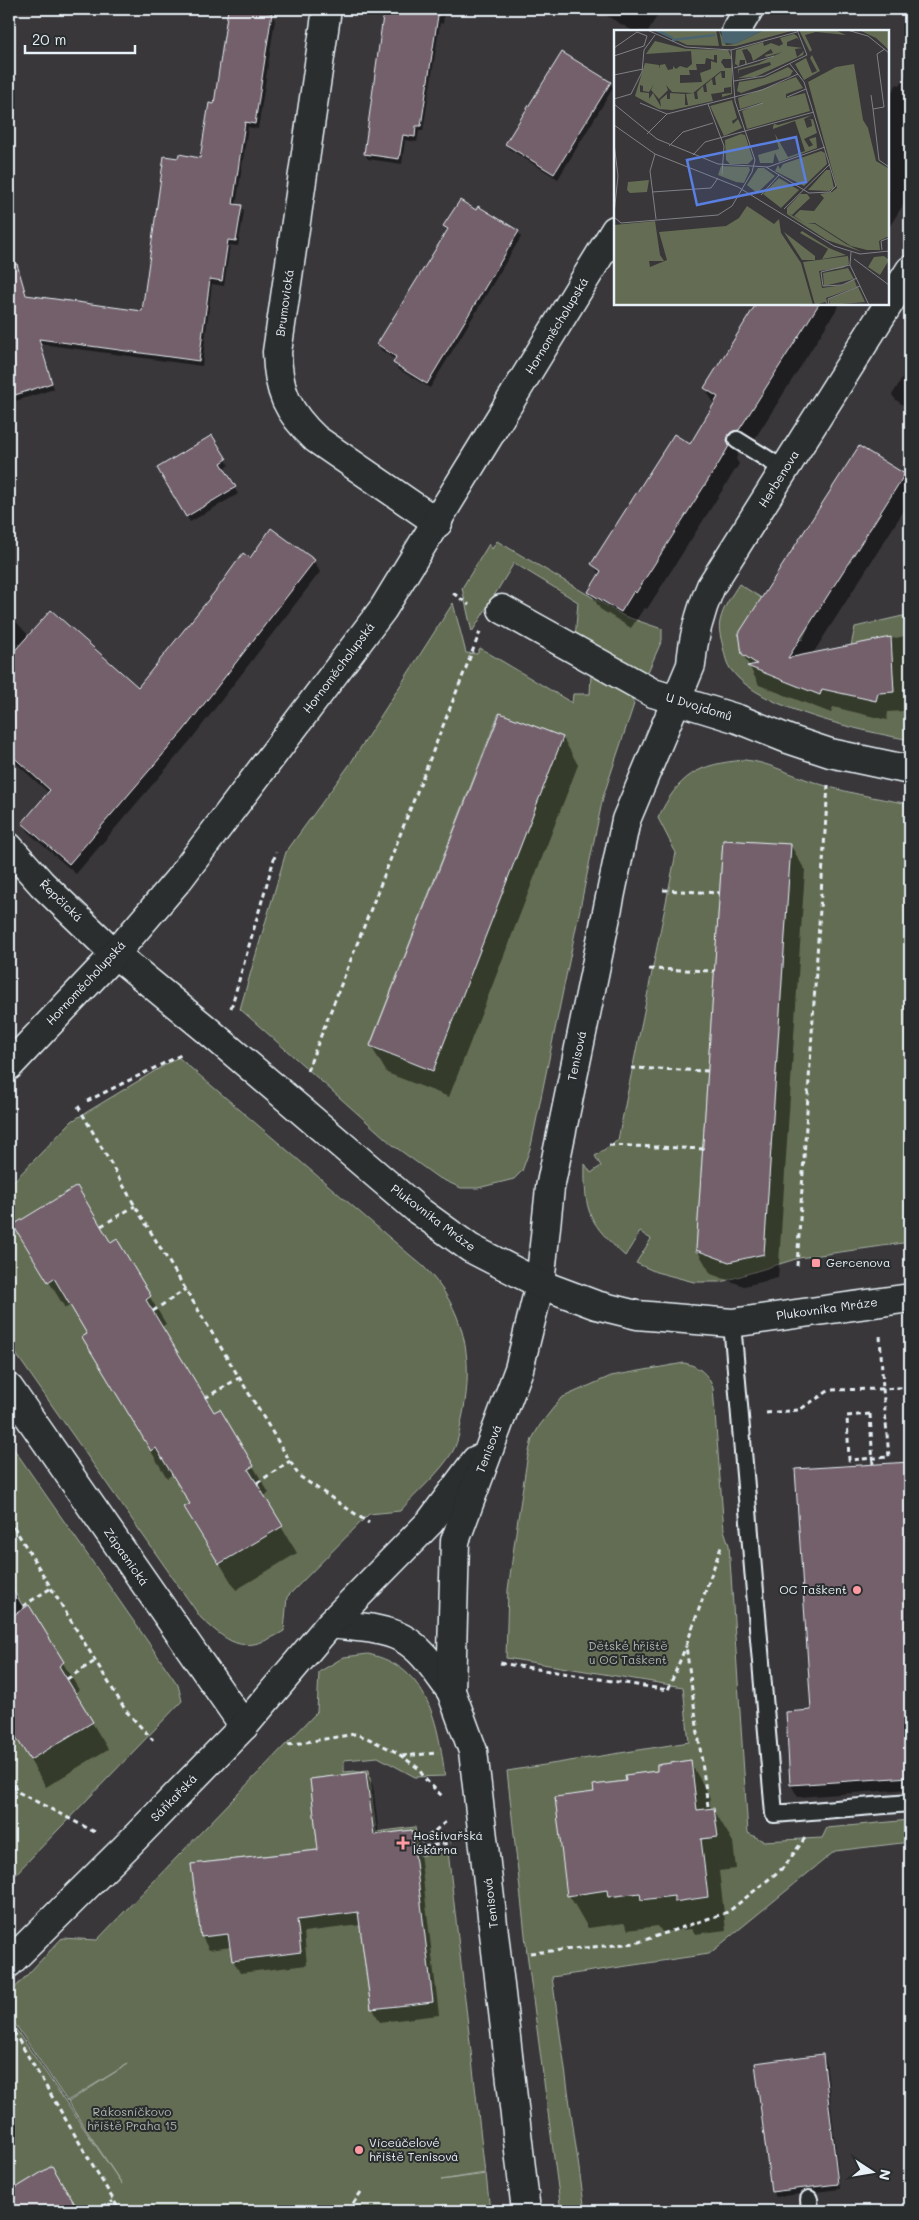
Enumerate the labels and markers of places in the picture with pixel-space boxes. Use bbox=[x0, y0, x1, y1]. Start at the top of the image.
place label: Gercenova bbox=[826, 1254, 890, 1270]
marker: Gercenova bbox=[810, 1257, 822, 1269]
place label: OC Taškent bbox=[779, 1581, 847, 1597]
marker: OC Taškent bbox=[851, 1584, 863, 1596]
place label: Hostivařská lékárna bbox=[413, 1827, 483, 1857]
marker: Hostivařská lékárna bbox=[397, 1837, 409, 1849]
place label: Víceúčelové hřiště Tenisová bbox=[369, 2134, 459, 2164]
marker: Víceúčelové hřiště Tenisová bbox=[353, 2144, 365, 2156]

